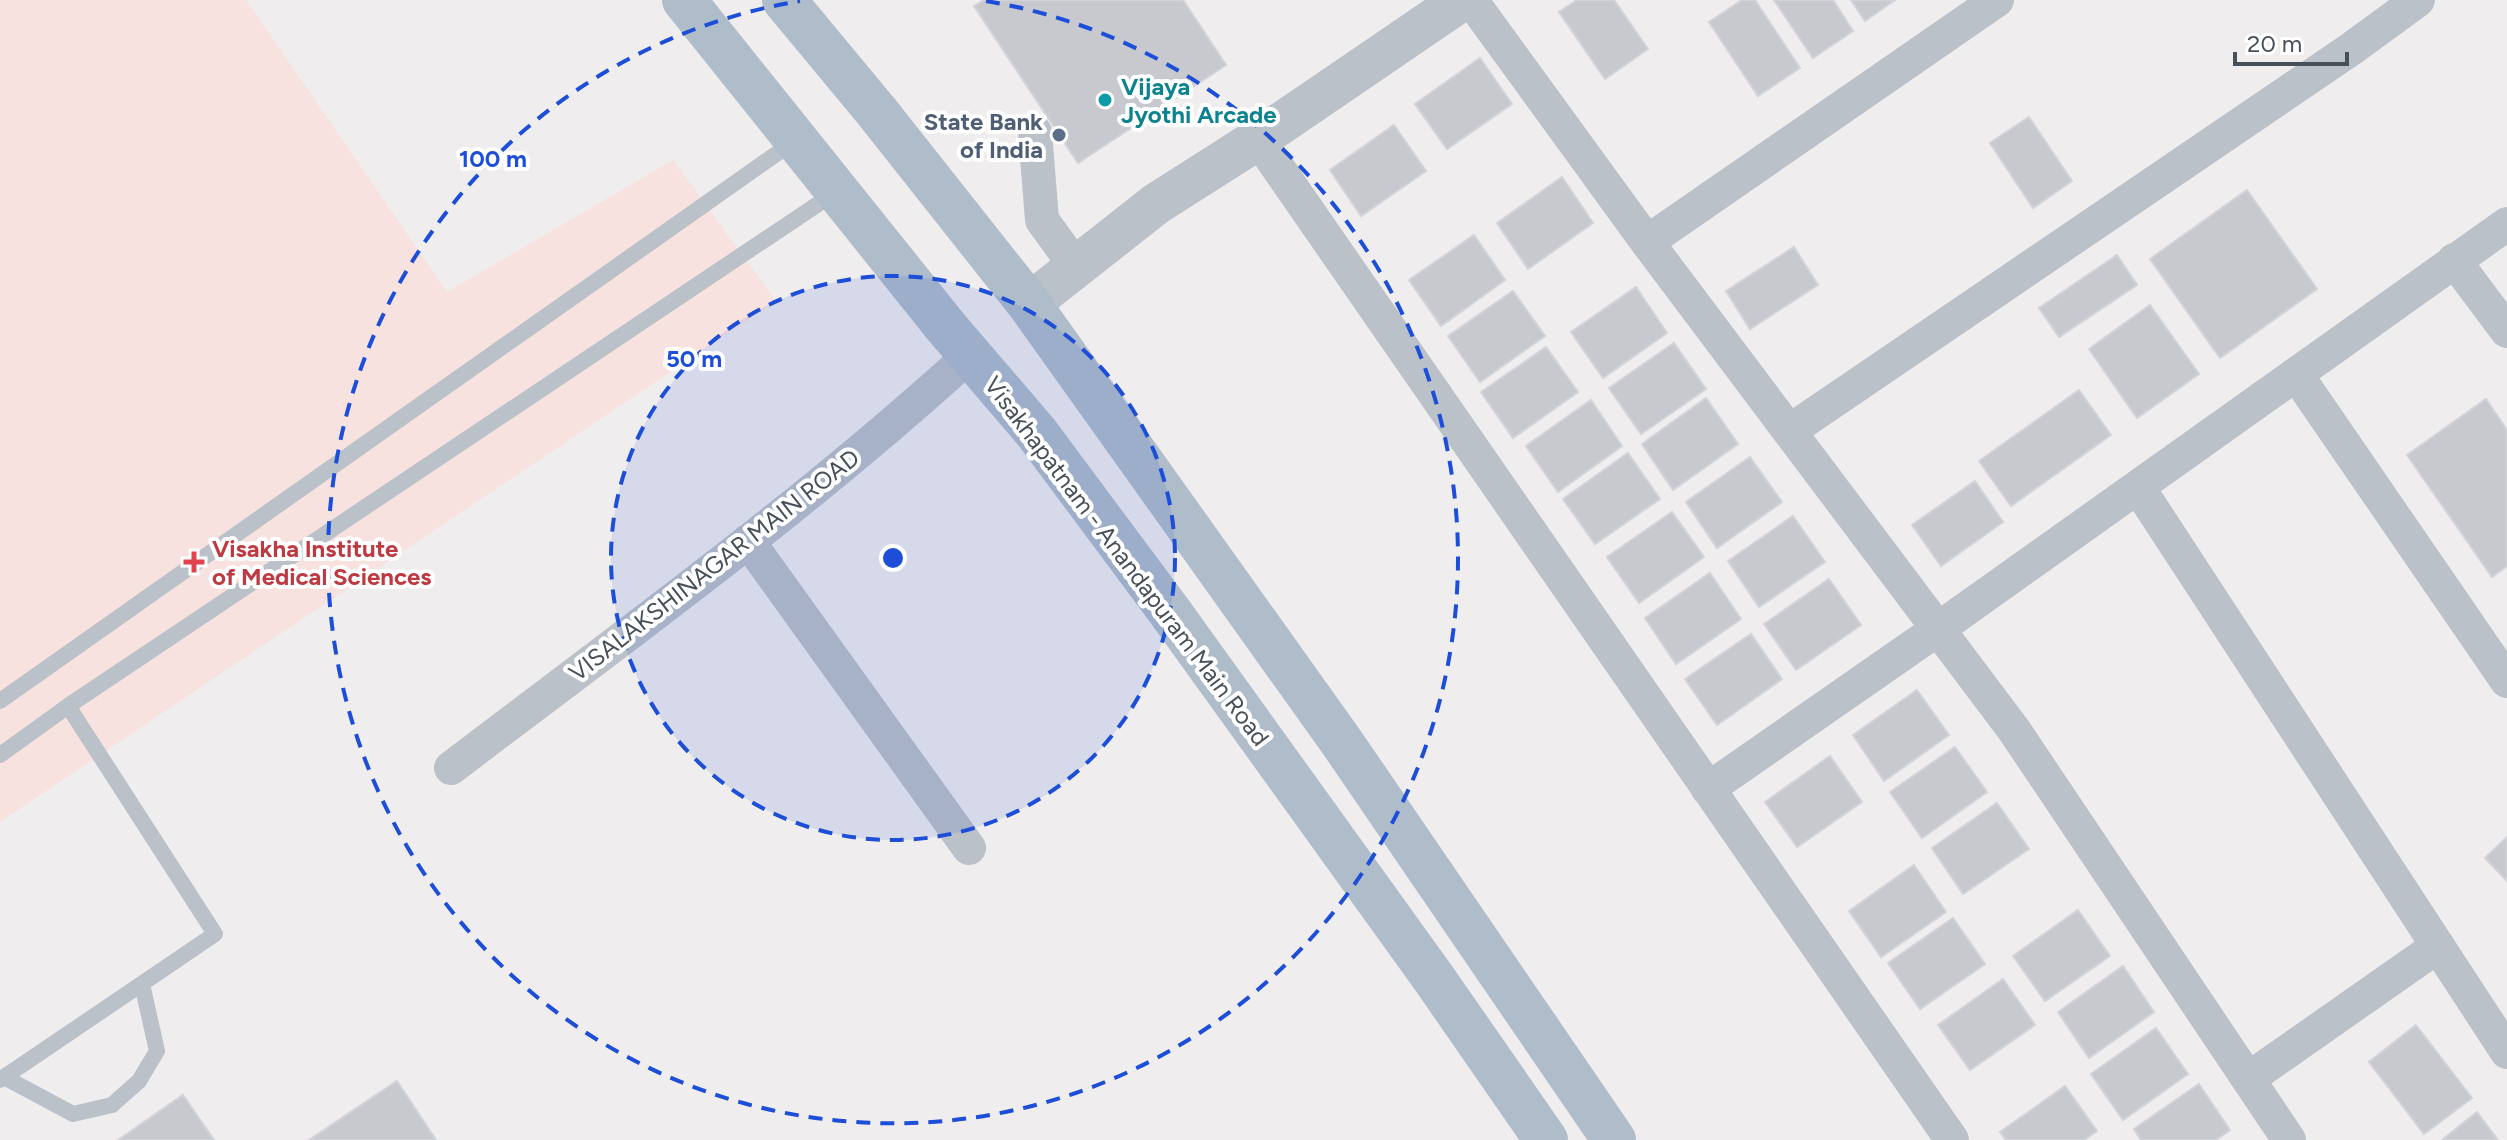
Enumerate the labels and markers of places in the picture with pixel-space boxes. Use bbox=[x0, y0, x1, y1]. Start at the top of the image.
place label: Vijaya Jyothi Arcade bbox=[1121, 72, 1277, 129]
marker: Vijaya Jyothi Arcade bbox=[1096, 91, 1114, 109]
place label: State Bank of India bbox=[924, 107, 1043, 164]
marker: State Bank of India bbox=[1050, 126, 1068, 144]
place label: Visakha Institute of Medical Sciences bbox=[212, 534, 432, 591]
centre of rings bbox=[879, 544, 907, 572]
marker: Visakha Institute of Medical Sciences bbox=[183, 551, 205, 573]

